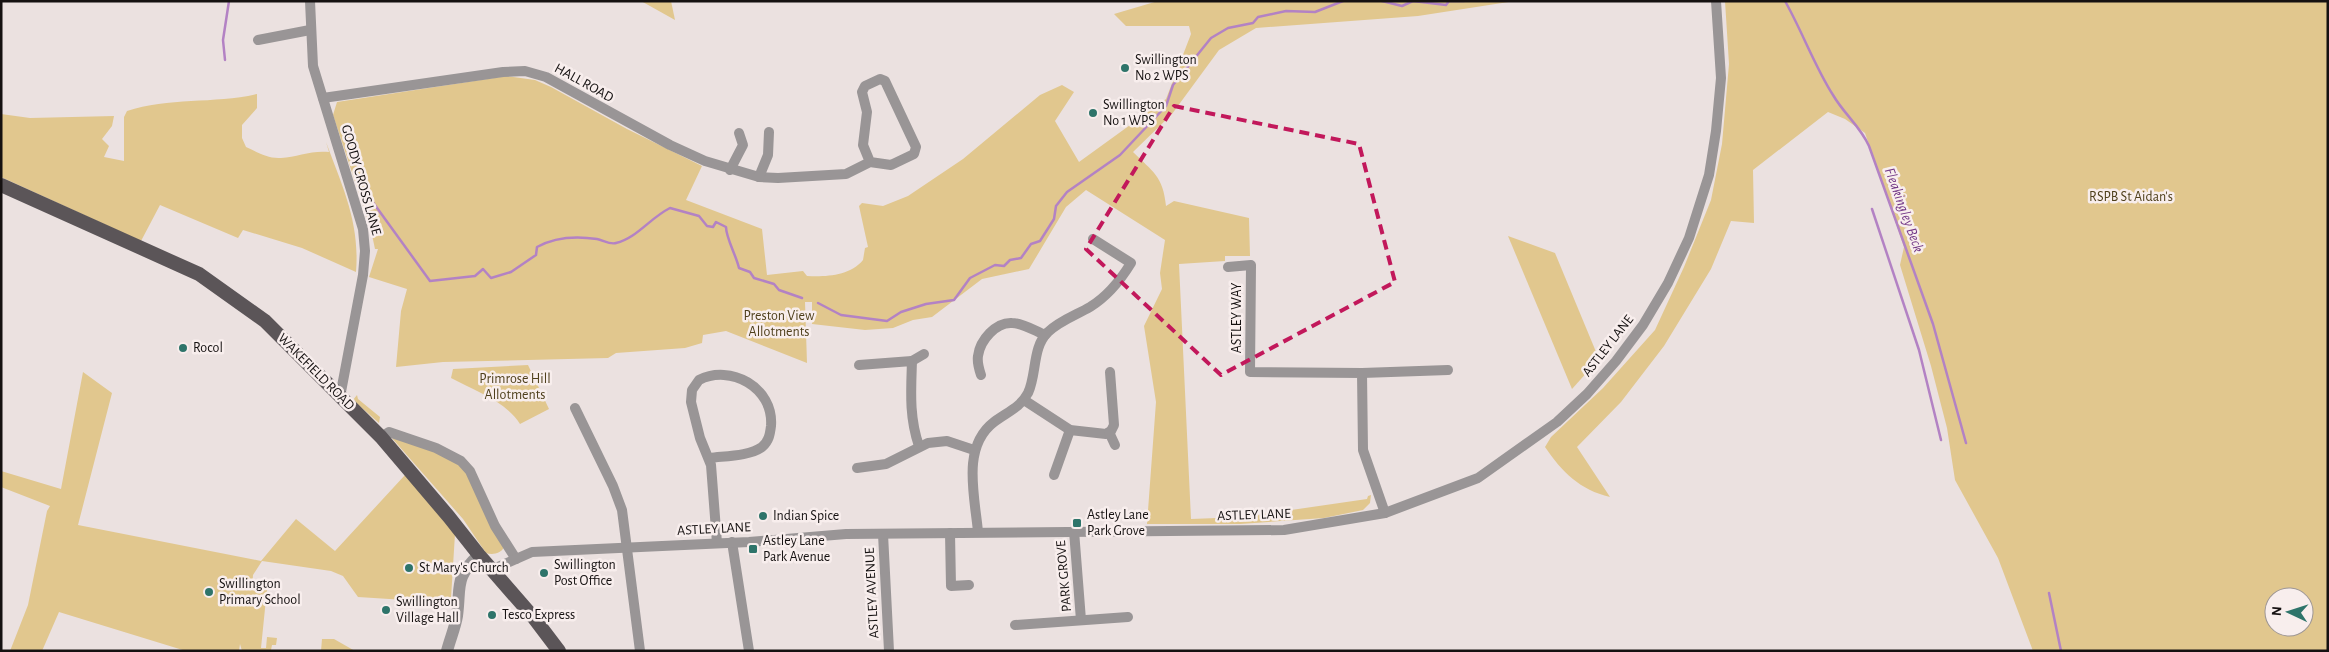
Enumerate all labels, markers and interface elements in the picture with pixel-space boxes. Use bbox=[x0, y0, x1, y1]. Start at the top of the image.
place label: Swillington No 2 WPS bbox=[1135, 53, 1197, 83]
street label: HALL ROAD bbox=[552, 61, 616, 105]
marker: Swillington No 2 WPS bbox=[1119, 62, 1131, 74]
place label: Swillington No 1 WPS bbox=[1103, 98, 1165, 128]
marker: Swillington No 1 WPS bbox=[1087, 107, 1099, 119]
street label: GOODY CROSS LANE bbox=[339, 123, 384, 237]
water label: Fleakingley Beck bbox=[1882, 166, 1926, 254]
park label: RSPB St Aidan's bbox=[2089, 190, 2173, 204]
street label: ASTLEY WAY bbox=[1230, 282, 1244, 353]
park label: Preston View Allotments bbox=[744, 309, 815, 339]
street label: ASTLEY LANE bbox=[1580, 312, 1636, 379]
street label: WAKEFIELD ROAD bbox=[275, 331, 357, 413]
place label: Rocol bbox=[193, 341, 223, 355]
marker: Rocol bbox=[177, 342, 189, 354]
park label: Primrose Hill Allotments bbox=[479, 372, 551, 402]
street label: ASTLEY LANE bbox=[1217, 507, 1291, 523]
place label: Astley Lane Park Grove bbox=[1087, 508, 1149, 538]
place label: Indian Spice bbox=[773, 509, 839, 523]
marker: Indian Spice bbox=[757, 510, 769, 522]
marker: Astley Lane Park Grove bbox=[1071, 517, 1083, 529]
street label: ASTLEY LANE bbox=[677, 520, 751, 538]
place label: Astley Lane Park Avenue bbox=[763, 534, 830, 564]
street label: PARK GROVE bbox=[1054, 539, 1074, 612]
marker: Astley Lane Park Avenue bbox=[747, 543, 759, 555]
street label: ASTLEY AVENUE bbox=[863, 547, 881, 639]
place label: Swillington Post Office bbox=[554, 558, 616, 588]
place label: St Mary's Church bbox=[419, 561, 509, 575]
marker: St Mary's Church bbox=[403, 562, 415, 574]
marker: Swillington Post Office bbox=[538, 567, 550, 579]
place label: Swillington Primary School bbox=[219, 577, 301, 607]
marker: Swillington Primary School bbox=[203, 586, 215, 598]
north arrow bbox=[2264, 587, 2314, 637]
place label: Swillington Village Hall bbox=[396, 595, 459, 625]
marker: Swillington Village Hall bbox=[380, 604, 392, 616]
text: N bbox=[2270, 606, 2284, 617]
place label: Tesco Express bbox=[502, 608, 575, 622]
marker: Tesco Express bbox=[486, 609, 498, 621]

